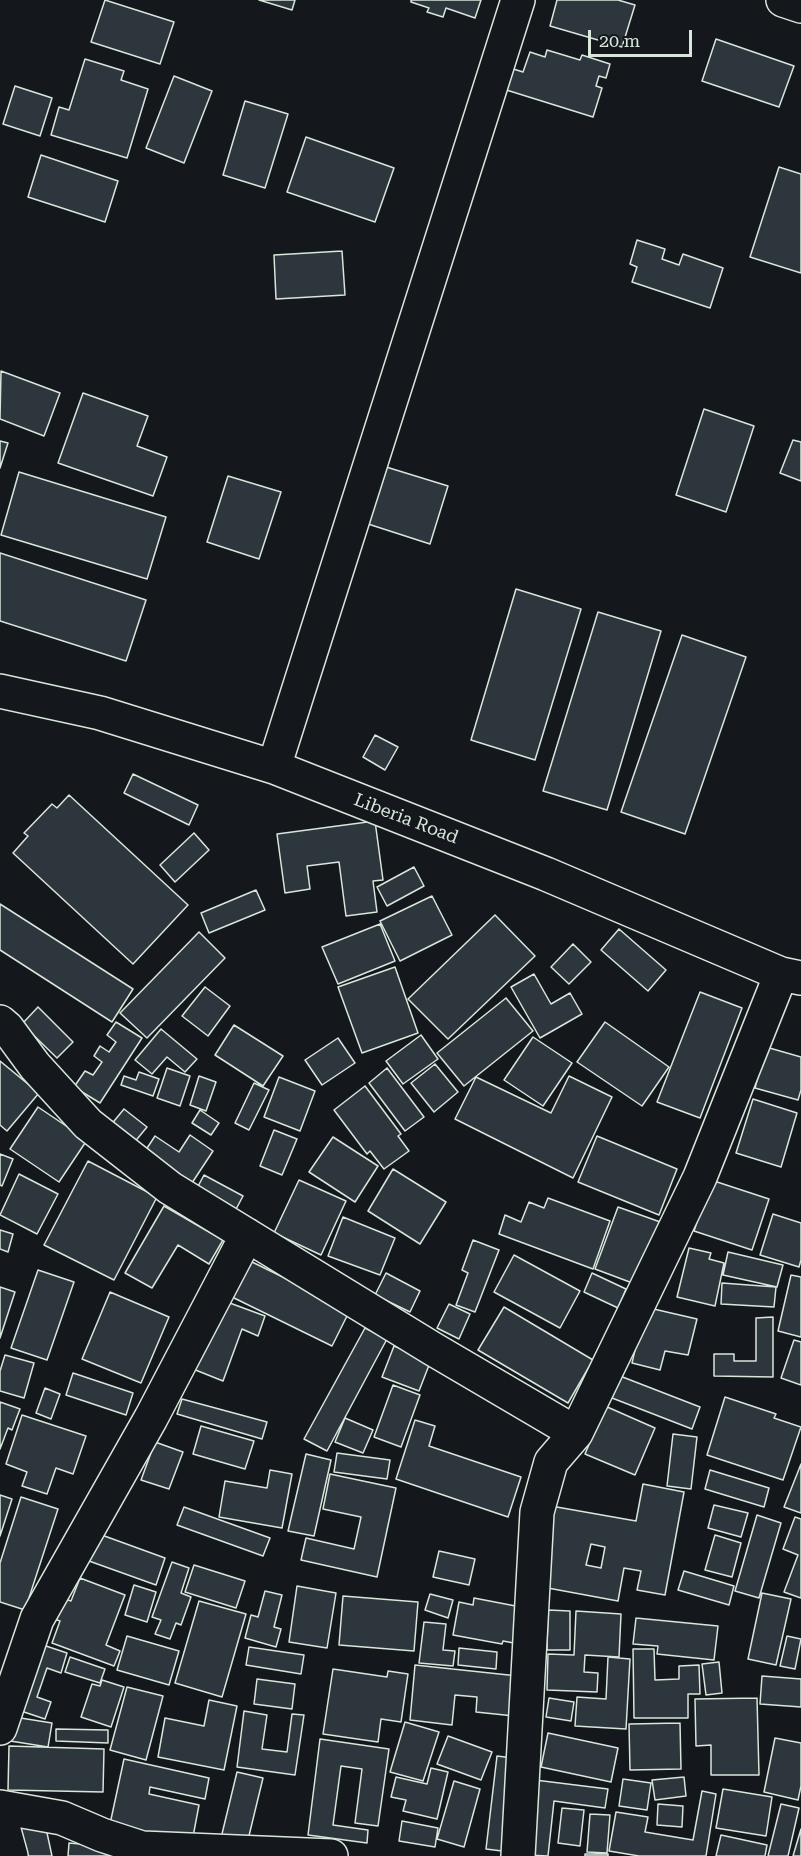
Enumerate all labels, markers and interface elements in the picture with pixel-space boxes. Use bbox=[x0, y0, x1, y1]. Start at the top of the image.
scale bar bbox=[591, 18, 694, 56]
text: 20 m bbox=[599, 30, 640, 51]
street label: Liberia Road bbox=[351, 789, 461, 849]

